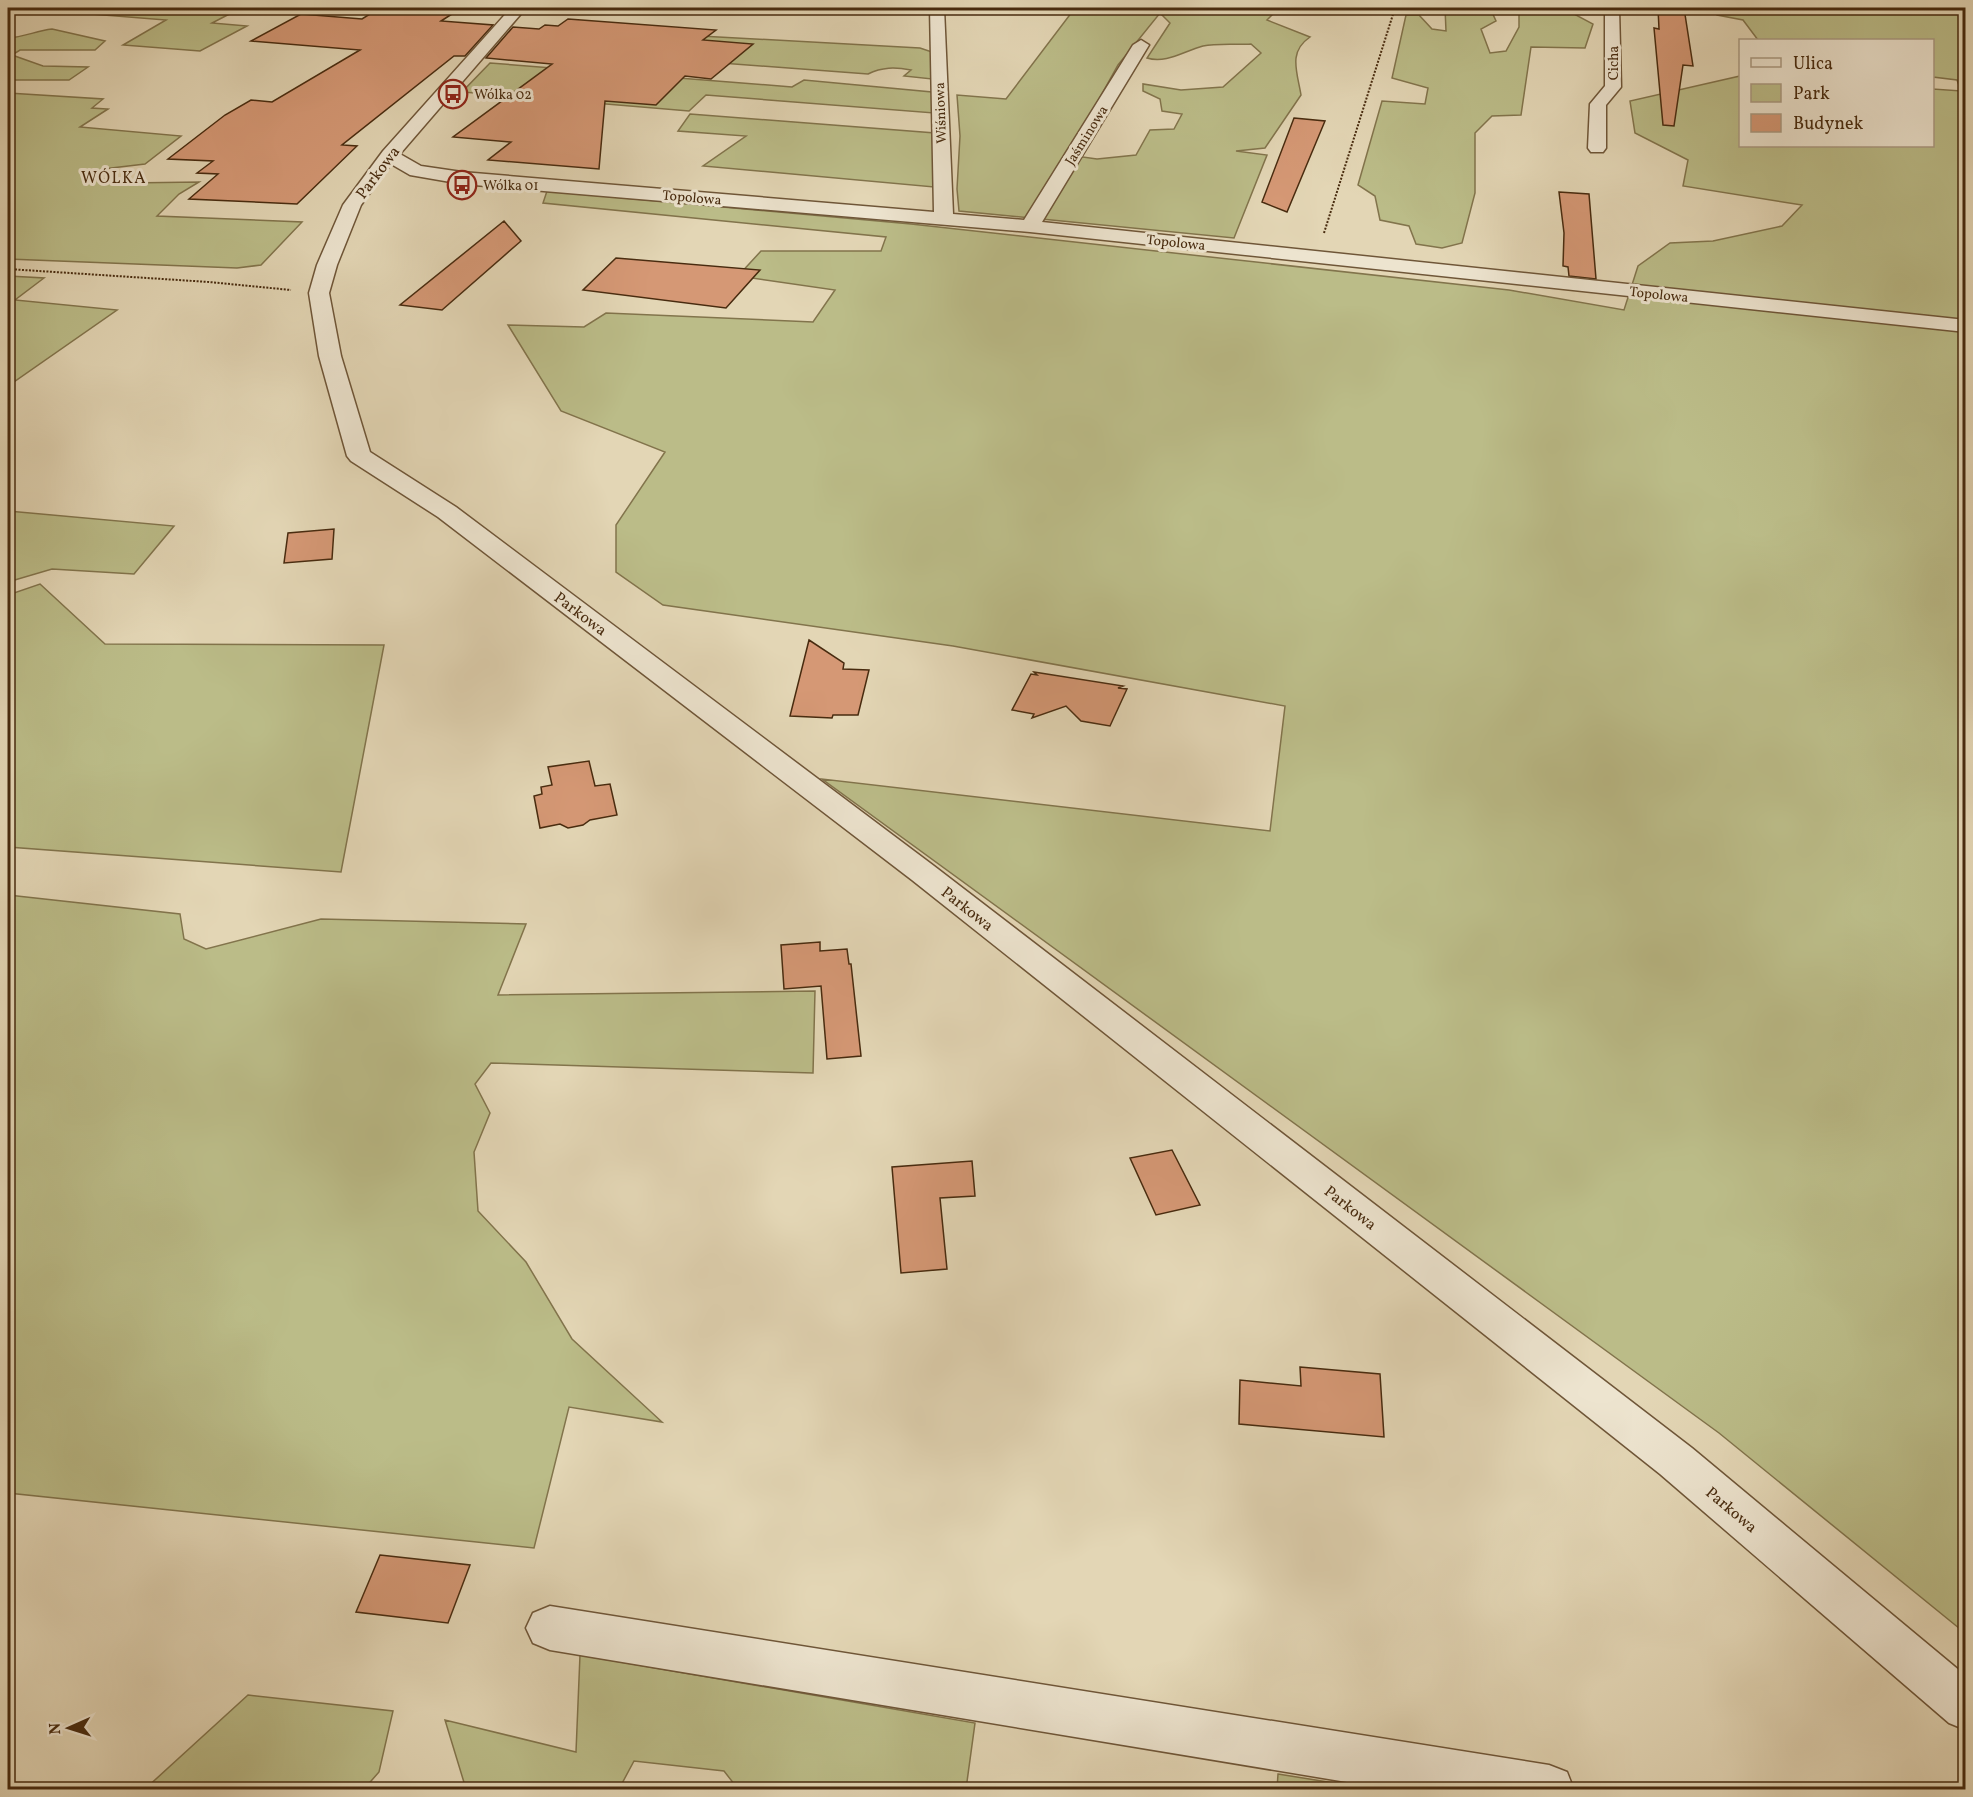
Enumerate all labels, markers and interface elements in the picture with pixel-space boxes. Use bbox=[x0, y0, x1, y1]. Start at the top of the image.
legend bbox=[1739, 39, 1934, 147]
street label: Cicha bbox=[1605, 46, 1624, 80]
text: Ulica bbox=[1793, 52, 1833, 77]
bus stop icon: Wólka 02 bbox=[437, 78, 469, 110]
street label: Wiśniowa bbox=[931, 82, 952, 144]
text: Park bbox=[1793, 82, 1830, 107]
place label: Wólka 02 bbox=[474, 86, 532, 105]
street label: Jaśminowa bbox=[1061, 102, 1113, 170]
text: Budynek bbox=[1793, 112, 1864, 137]
street label: Parkowa bbox=[351, 142, 406, 204]
district label: WÓLKA bbox=[81, 168, 147, 190]
bus stop icon: Wólka 01 bbox=[446, 169, 478, 201]
place label: Wólka 01 bbox=[483, 177, 539, 196]
street label: Topolowa bbox=[662, 186, 722, 211]
street label: Topolowa bbox=[1145, 231, 1206, 256]
street label: Topolowa bbox=[1628, 283, 1689, 308]
street label: Parkowa bbox=[549, 587, 611, 642]
street label: Parkowa bbox=[936, 882, 998, 937]
street label: Parkowa bbox=[1319, 1181, 1381, 1236]
street label: Parkowa bbox=[1700, 1482, 1761, 1539]
north arrow bbox=[39, 1698, 99, 1758]
text: N bbox=[45, 1722, 67, 1735]

